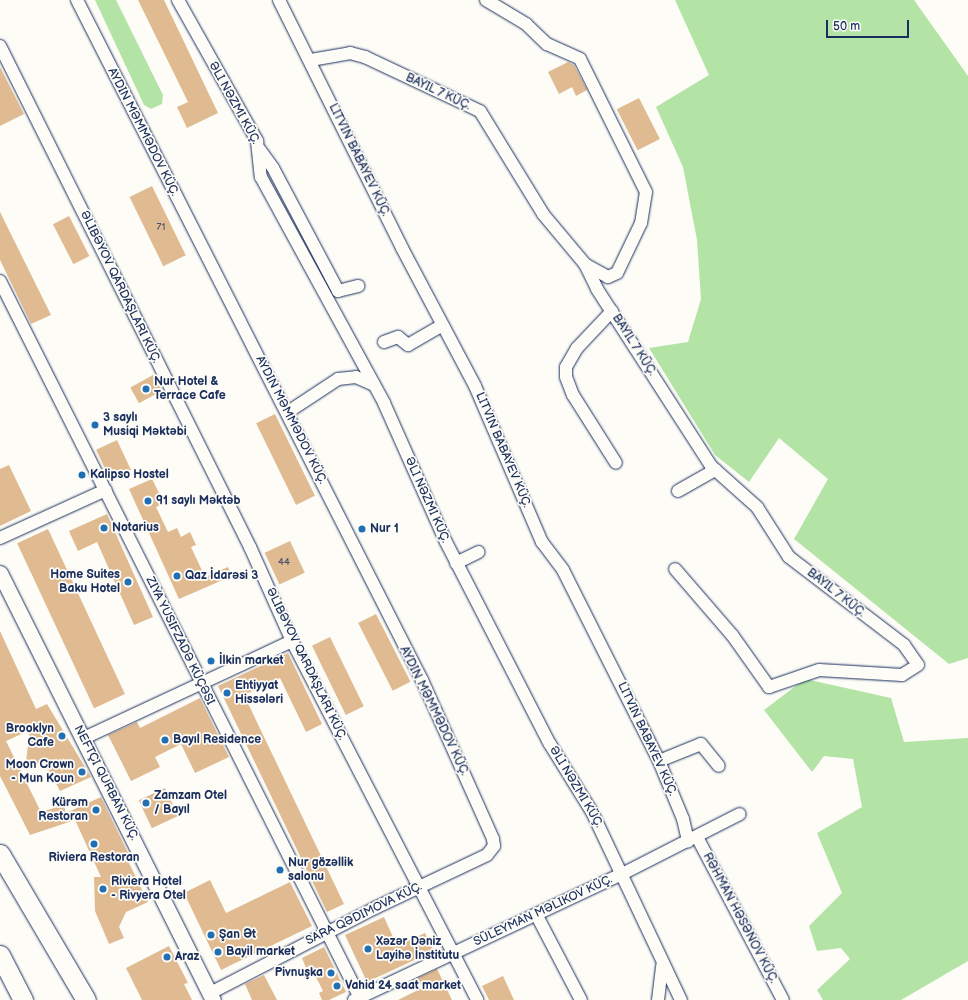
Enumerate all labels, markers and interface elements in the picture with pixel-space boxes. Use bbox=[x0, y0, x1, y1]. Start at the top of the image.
scale bar bbox=[828, 12, 911, 38]
text: 50 m bbox=[833, 19, 860, 34]
street label: ƏLI NƏZMI KÜÇ. bbox=[205, 59, 263, 147]
street label: AYDIN MƏMMƏDOV KÜÇ. bbox=[104, 66, 182, 198]
street label: BAYIL 7 KÜÇ. bbox=[403, 70, 473, 114]
street label: LITVIN BABAYEV KÜÇ. bbox=[325, 101, 393, 219]
street label: ƏLIBƏYOV QARDAŞLARI KÜÇ. bbox=[77, 209, 163, 365]
house number: 71 bbox=[157, 222, 165, 234]
street label: BAYIL 7 KÜÇ. bbox=[609, 311, 659, 379]
street label: AYDIN MƏMMƏDOV KÜÇ. bbox=[252, 354, 330, 486]
place label: Nur Hotel & Terrace Cafe bbox=[154, 375, 226, 403]
marker: Nur Hotel & Terrace Cafe bbox=[141, 384, 151, 394]
street label: LITVIN BABAYEV KÜÇ. bbox=[472, 390, 534, 510]
place label: 3 saylı Musiqi Məktəbi bbox=[103, 411, 187, 439]
marker: 3 saylı Musiqi Məktəbi bbox=[90, 420, 100, 430]
street label: ƏLI NƏZMI KÜÇ. bbox=[402, 455, 452, 545]
place label: Kalipso Hostel bbox=[90, 468, 169, 482]
marker: Kalipso Hostel bbox=[77, 470, 87, 480]
place label: 91 saylı Məktəb bbox=[156, 494, 241, 508]
marker: 91 saylı Məktəb bbox=[143, 496, 153, 506]
place label: Notarius bbox=[112, 521, 159, 535]
place label: Nur 1 bbox=[370, 522, 399, 536]
marker: Notarius bbox=[99, 523, 109, 533]
marker: Nur 1 bbox=[357, 524, 367, 534]
house number: 44 bbox=[278, 557, 290, 569]
street label: BAYIL 7 KÜÇ. bbox=[803, 565, 869, 621]
place label: Home Suites Baku Hotel bbox=[50, 568, 120, 596]
place label: Qaz İdarəsi 3 bbox=[185, 569, 258, 583]
marker: Qaz İdarəsi 3 bbox=[172, 571, 182, 581]
street label: ZIYA YUSIFZADƏ KÜÇƏSI bbox=[142, 574, 218, 708]
marker: Home Suites Baku Hotel bbox=[123, 577, 133, 587]
street label: ƏLIBƏYOV QARDAŞLARI KÜÇ. bbox=[263, 586, 349, 742]
street label: AYDIN MƏMMƏDOV KÜÇ. bbox=[396, 644, 472, 778]
place label: İlkin market bbox=[219, 654, 284, 668]
marker: İlkin market bbox=[206, 656, 216, 666]
place label: Ehtiyyat Hissələri bbox=[235, 679, 283, 707]
street label: LITVIN BABAYEV KÜÇ. bbox=[614, 680, 680, 798]
marker: Ehtiyyat Hissələri bbox=[222, 688, 232, 698]
place label: Brooklyn Cafe bbox=[6, 722, 54, 750]
street label: NEFTÇI QURBAN KÜÇ. bbox=[71, 723, 141, 843]
marker: Brooklyn Cafe bbox=[57, 731, 67, 741]
place label: Bayıl Residence bbox=[173, 733, 261, 747]
marker: Bayıl Residence bbox=[160, 735, 170, 745]
street label: ƏLI NƏZMI KÜÇ. bbox=[546, 744, 606, 830]
place label: Moon Crown - Mun Koun bbox=[6, 758, 74, 786]
marker: Moon Crown - Mun Koun bbox=[77, 767, 87, 777]
place label: Zamzam Otel / Bayıl bbox=[154, 789, 227, 817]
place label: Kürəm Restoran bbox=[38, 796, 88, 824]
marker: Zamzam Otel / Bayıl bbox=[141, 798, 151, 808]
marker: Kürəm Restoran bbox=[91, 805, 101, 815]
marker: Riviera Restoran bbox=[89, 839, 99, 849]
street label: RƏHMAN HƏSƏNOV KÜÇ. bbox=[699, 850, 781, 986]
place label: Riviera Restoran bbox=[48, 851, 140, 865]
place label: Nur gözəllik salonu bbox=[288, 856, 353, 884]
marker: Nur gözəllik salonu bbox=[275, 865, 285, 875]
street label: SÜLEYMAN MƏLIKOV KÜÇ. bbox=[471, 872, 615, 950]
place label: Riviera Hotel - Rivyera Otel bbox=[111, 875, 186, 903]
street label: SARA QƏDIMOVA KÜÇ. bbox=[304, 880, 424, 948]
marker: Riviera Hotel - Rivyera Otel bbox=[98, 884, 108, 894]
place label: Şan Ət bbox=[219, 928, 256, 942]
marker: Şan Ət bbox=[206, 930, 216, 940]
place label: Xəzər Dəniz Layihə İnstitutu bbox=[376, 935, 459, 963]
marker: Xəzər Dəniz Layihə İnstitutu bbox=[363, 944, 373, 954]
place label: Bayil market bbox=[226, 945, 295, 959]
marker: Bayil market bbox=[213, 947, 223, 957]
place label: Araz bbox=[175, 950, 199, 964]
marker: Araz bbox=[162, 952, 172, 962]
place label: Pivnuşka bbox=[275, 966, 323, 980]
marker: Pivnuşka bbox=[326, 968, 336, 978]
place label: Vahid 24 saat market bbox=[345, 979, 461, 993]
marker: Vahid 24 saat market bbox=[332, 981, 342, 991]

